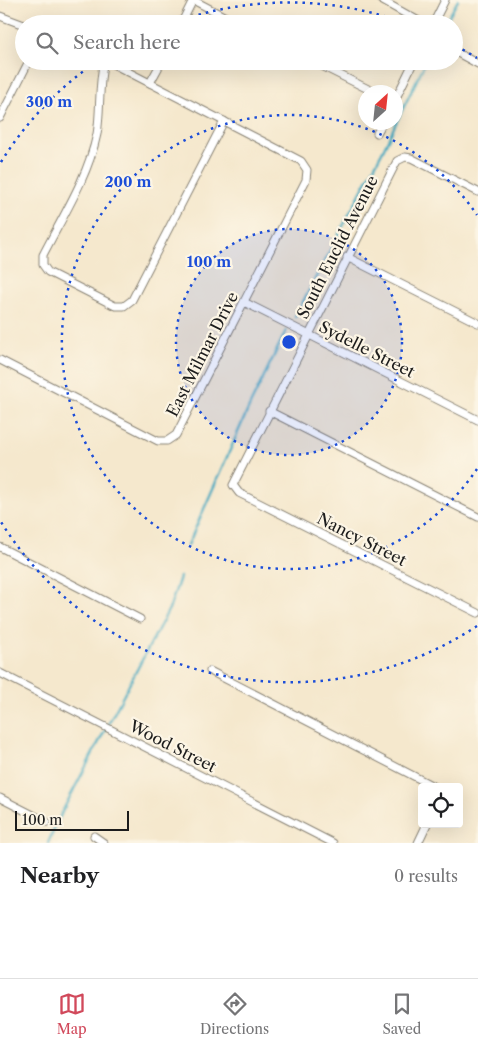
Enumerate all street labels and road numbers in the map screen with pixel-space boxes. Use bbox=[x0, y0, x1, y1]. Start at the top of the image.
street label: South Euclid Avenue bbox=[292, 172, 382, 322]
street label: East Milmar Drive bbox=[162, 288, 242, 420]
street label: Sydelle Street bbox=[316, 316, 418, 382]
street label: Nancy Street bbox=[314, 508, 410, 570]
street label: Wood Street bbox=[125, 715, 220, 777]

